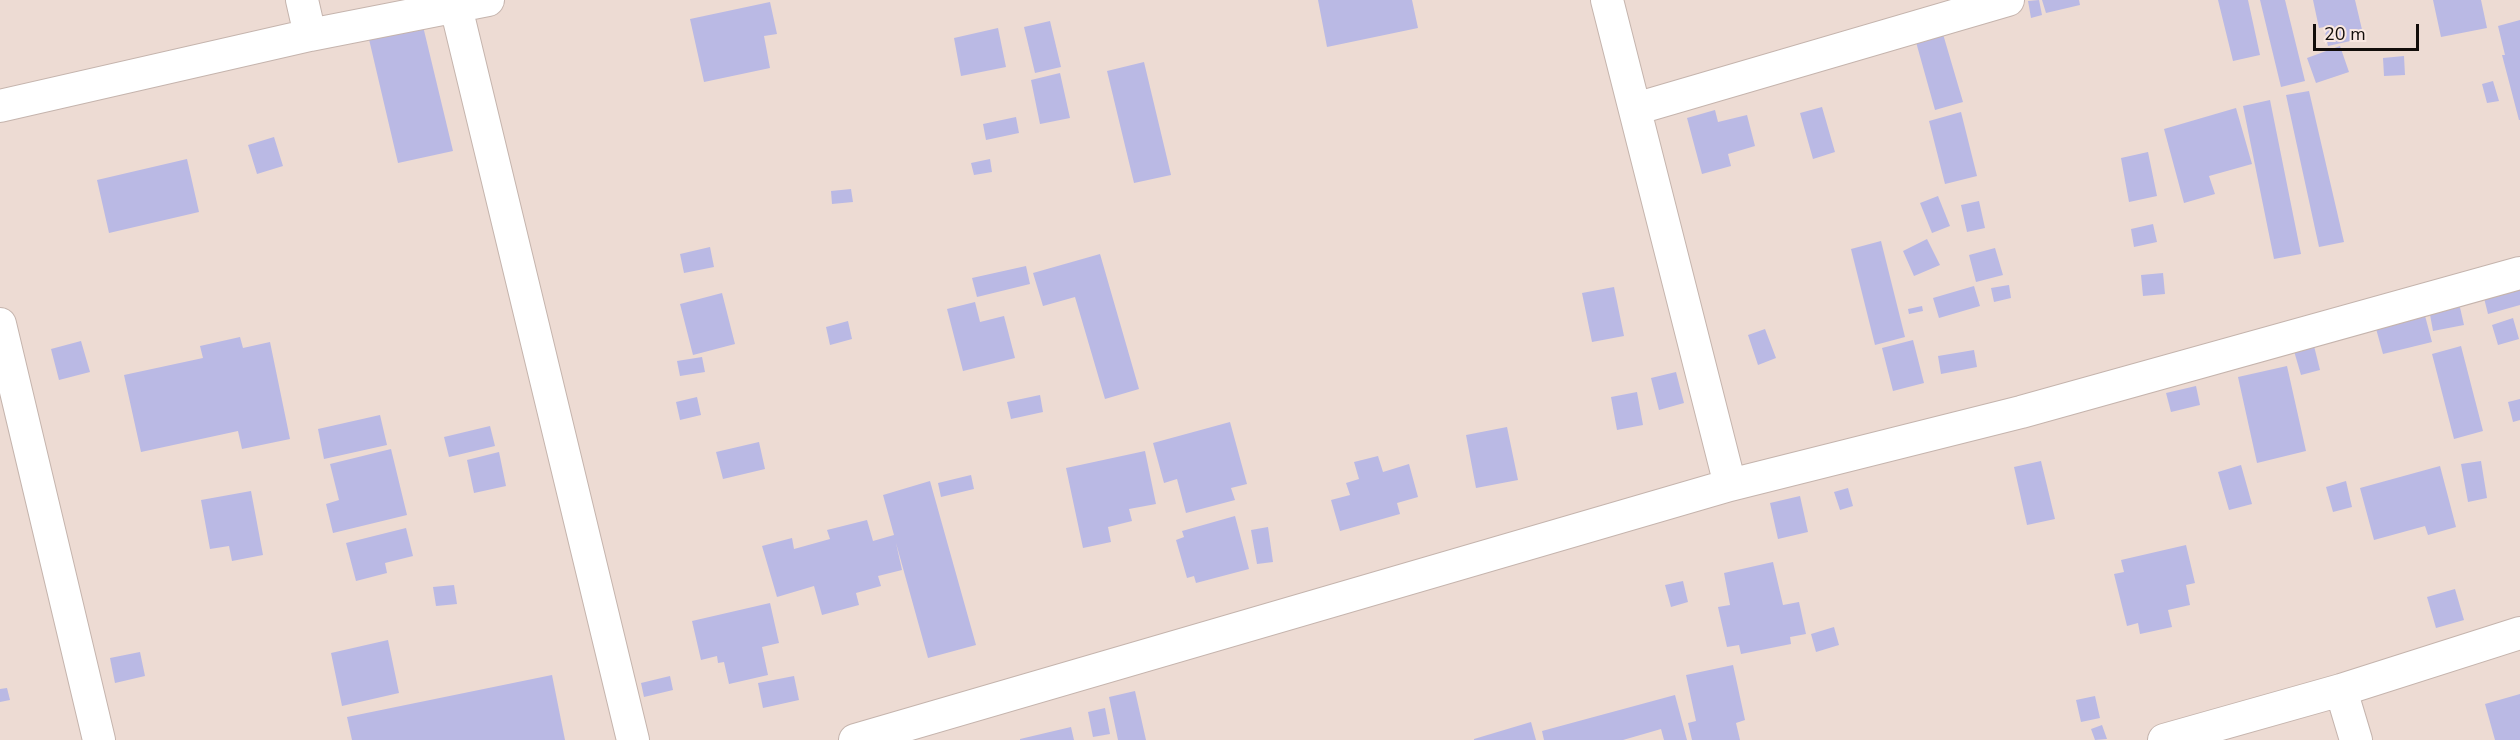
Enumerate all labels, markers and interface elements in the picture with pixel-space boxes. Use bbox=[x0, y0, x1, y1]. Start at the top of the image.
scale bar bbox=[2316, 12, 2422, 50]
text: 20 m bbox=[2324, 22, 2366, 46]

